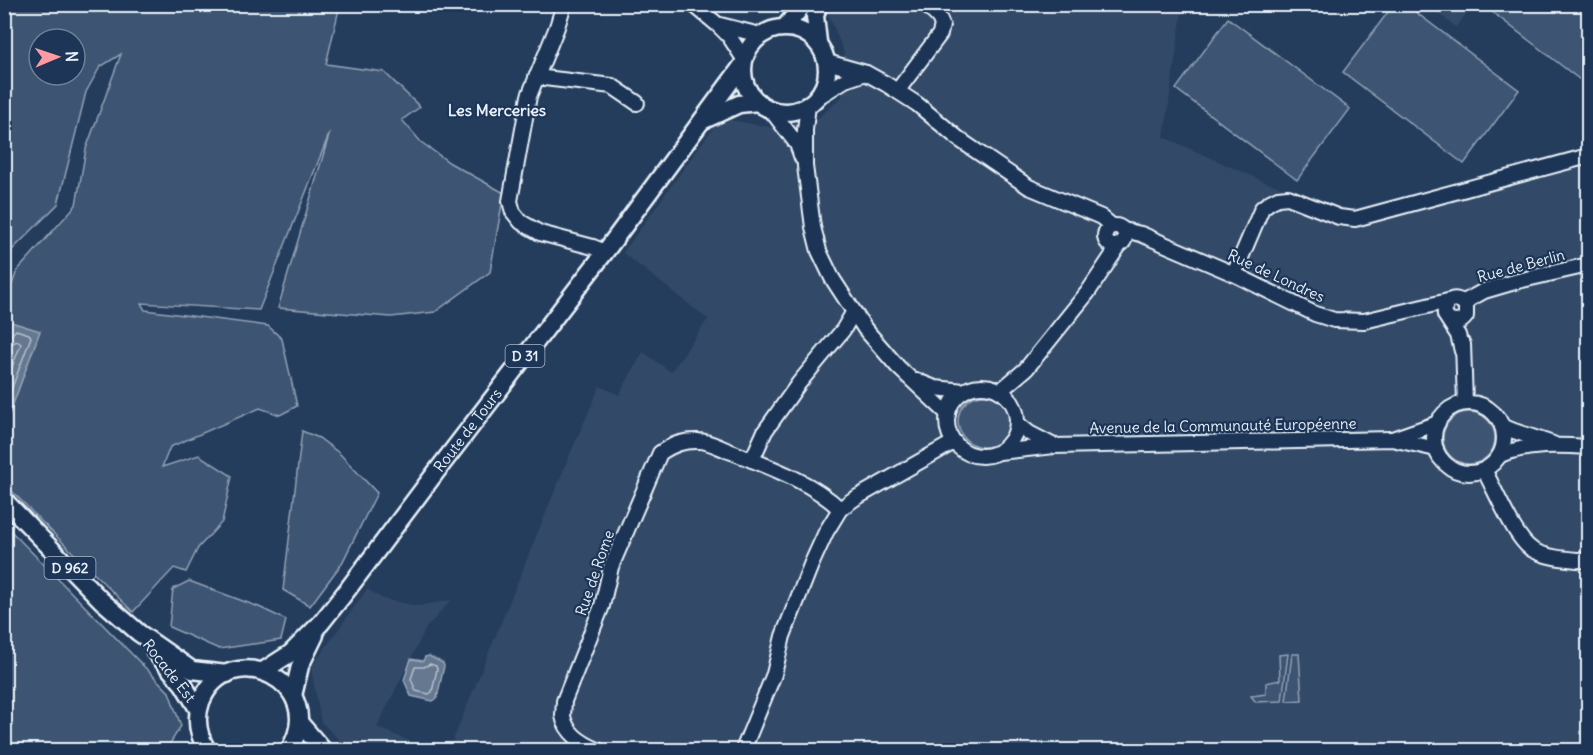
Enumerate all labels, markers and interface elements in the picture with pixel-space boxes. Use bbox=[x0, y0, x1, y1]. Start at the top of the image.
north arrow bbox=[27, 27, 87, 87]
text: N bbox=[62, 51, 82, 62]
district label: Les Merceries bbox=[448, 100, 546, 120]
street label: Rue de Londres bbox=[1225, 245, 1328, 306]
street label: Rue de Berlin bbox=[1475, 245, 1567, 286]
road number: D 31 bbox=[506, 345, 544, 367]
street label: Route de Tours bbox=[429, 384, 506, 476]
street label: Avenue de la Communauté Européenne bbox=[1089, 414, 1357, 437]
street label: Rue de Rome bbox=[571, 528, 618, 618]
road number: D 962 bbox=[44, 557, 96, 579]
street label: Rocade Est bbox=[139, 635, 200, 706]

